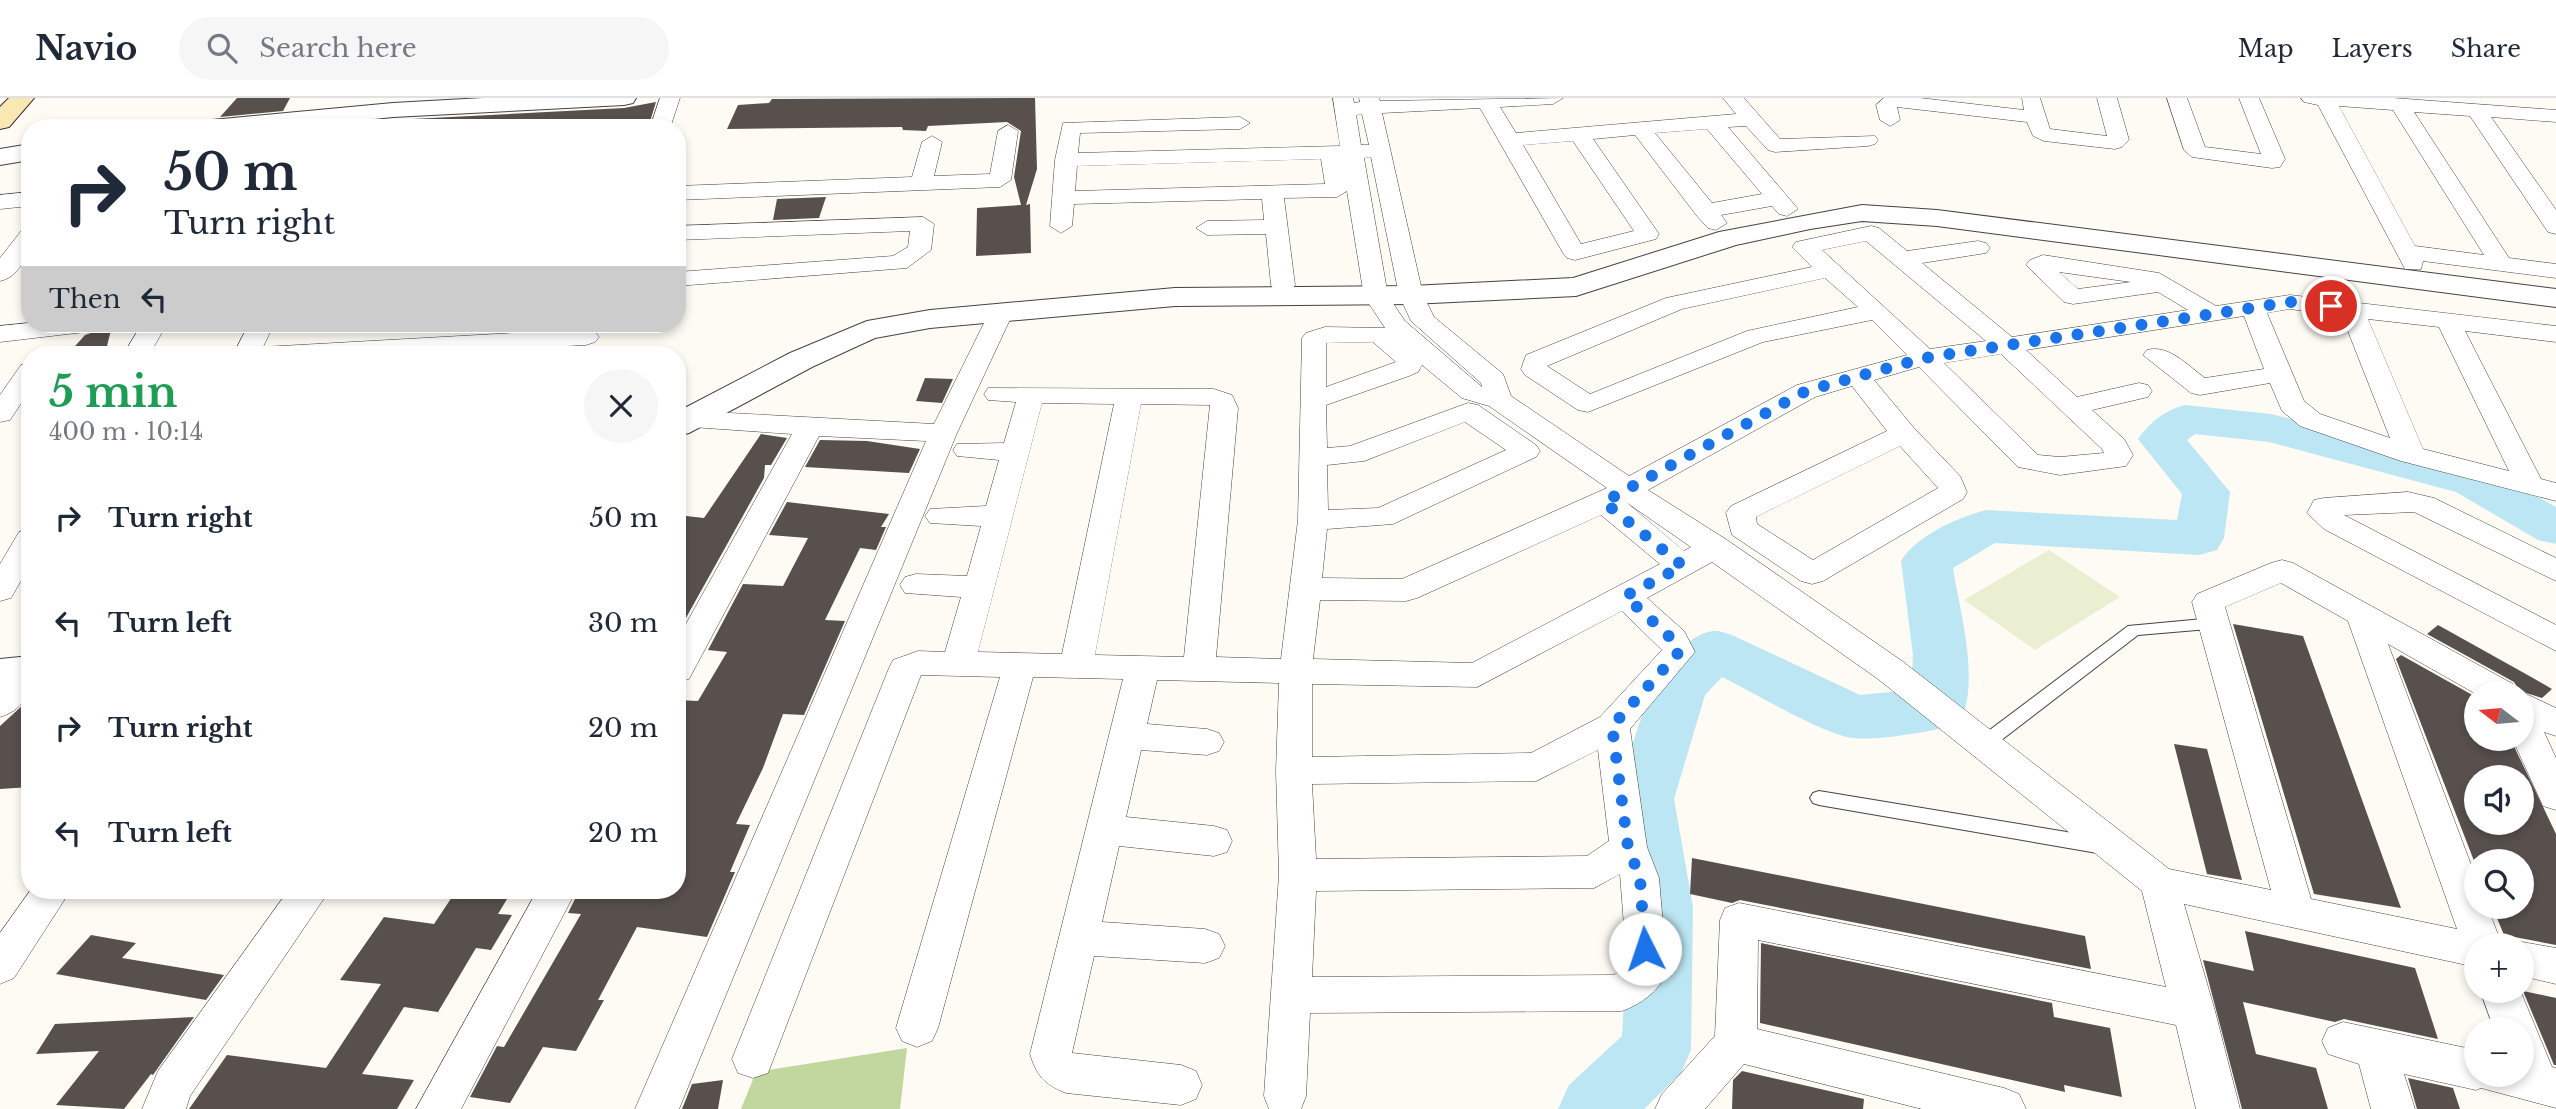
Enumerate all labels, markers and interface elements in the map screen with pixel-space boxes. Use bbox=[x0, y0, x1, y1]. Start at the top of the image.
search box bbox=[179, 17, 669, 80]
text: Navio bbox=[35, 28, 137, 69]
icon: search bbox=[203, 29, 241, 67]
text: Search here bbox=[259, 32, 417, 64]
text: Map bbox=[2238, 34, 2294, 63]
text: Layers bbox=[2332, 34, 2413, 63]
text: Share bbox=[2451, 34, 2521, 63]
text: 50 m bbox=[164, 142, 297, 203]
icon: right bbox=[49, 147, 140, 238]
text: Turn right bbox=[164, 203, 335, 243]
pin bbox=[2301, 276, 2361, 336]
icon: left bbox=[135, 280, 173, 318]
text: Then bbox=[49, 283, 121, 315]
icon: arrive bbox=[2312, 287, 2350, 325]
text: 5 min bbox=[49, 366, 177, 418]
button: close bbox=[584, 369, 658, 443]
text: 400 m · 10:14 bbox=[49, 418, 203, 446]
icon: right bbox=[49, 499, 87, 537]
text: Turn right bbox=[108, 502, 253, 534]
text: 50 m bbox=[589, 502, 658, 534]
icon: left bbox=[49, 604, 87, 642]
text: Turn left bbox=[108, 607, 232, 639]
text: 30 m bbox=[588, 607, 658, 639]
north arrow bbox=[2464, 681, 2534, 751]
map controls bbox=[2464, 681, 2534, 1087]
icon: right bbox=[49, 709, 87, 747]
text: Turn right bbox=[108, 712, 253, 744]
text: 20 m bbox=[588, 712, 658, 744]
button: sound bbox=[2464, 765, 2534, 835]
icon: left bbox=[49, 814, 87, 852]
text: Turn left bbox=[108, 817, 232, 849]
text: 20 m bbox=[588, 817, 658, 849]
button: search bbox=[2464, 849, 2534, 919]
position arrow bbox=[1608, 912, 1682, 986]
button: + bbox=[2464, 933, 2534, 1003]
button: − bbox=[2464, 1017, 2534, 1087]

